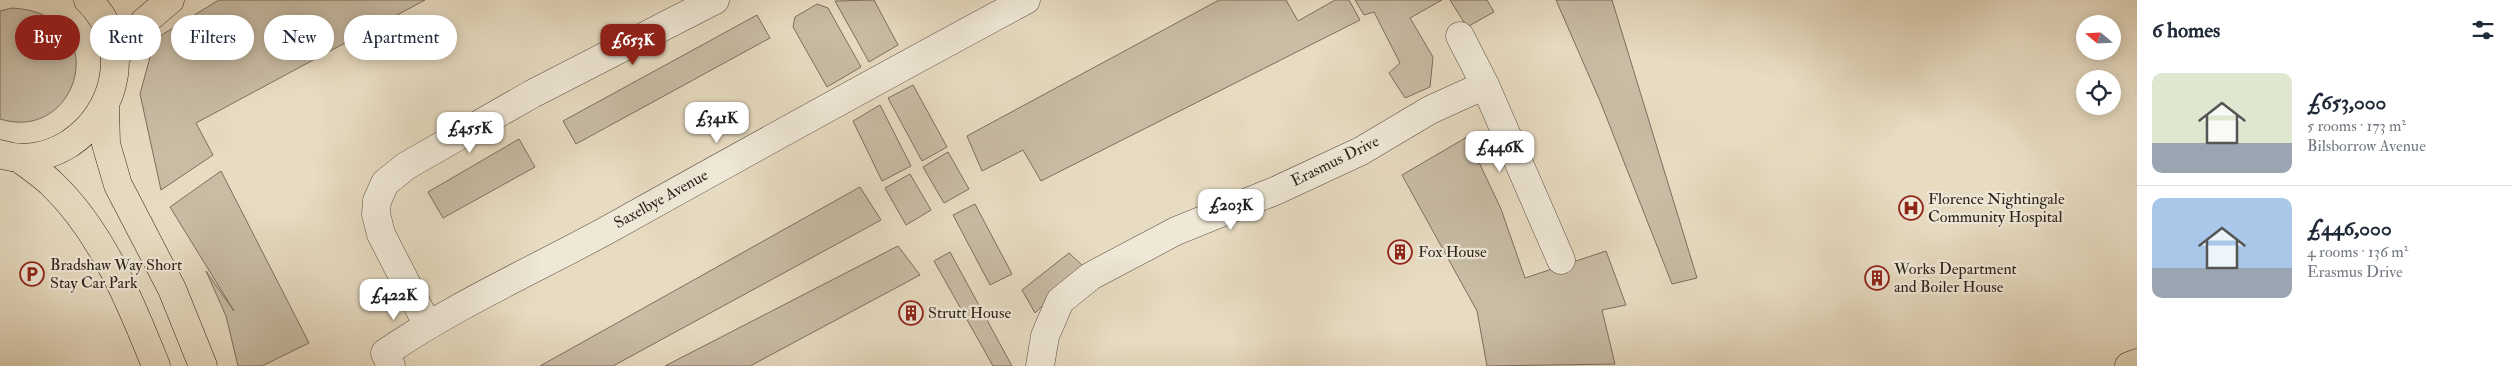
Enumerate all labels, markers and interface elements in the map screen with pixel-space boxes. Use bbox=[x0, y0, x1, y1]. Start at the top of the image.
chip: Buy bbox=[15, 15, 80, 60]
chip: Rent bbox=[90, 15, 161, 60]
chip: Filters bbox=[171, 15, 254, 60]
chip: New bbox=[264, 15, 334, 60]
chip: Apartment bbox=[344, 15, 457, 60]
north arrow bbox=[2076, 15, 2121, 60]
map controls bbox=[2076, 15, 2121, 115]
icon: filters bbox=[2469, 16, 2497, 44]
text: 6 homes bbox=[2152, 17, 2220, 44]
pin: £653K bbox=[598, 23, 668, 66]
text: £653K bbox=[611, 30, 655, 50]
button: locate bbox=[2076, 70, 2121, 115]
text: £653,000 bbox=[2307, 89, 2386, 116]
icon: home bbox=[2192, 93, 2252, 153]
pin: £341K bbox=[682, 102, 752, 144]
text: £341K bbox=[696, 108, 738, 128]
pin: £455K bbox=[435, 112, 505, 154]
text: 5 rooms · 173 m² bbox=[2307, 116, 2406, 136]
text: £455K bbox=[448, 118, 492, 138]
pin: £446K bbox=[1465, 130, 1535, 173]
street label: Erasmus Drive bbox=[1288, 131, 1383, 191]
text: Bilsborrow Avenue bbox=[2307, 136, 2426, 156]
text: £446K bbox=[1476, 137, 1524, 157]
street label: Saxelbye Avenue bbox=[611, 165, 712, 233]
pin: £203K bbox=[1196, 188, 1266, 231]
place label: Florence Nightingale Community Hospital bbox=[1928, 189, 2065, 228]
text: £203K bbox=[1209, 195, 1253, 215]
hospital icon: Florence Nightingale Community Hospital bbox=[1898, 195, 1924, 221]
text: £446,000 bbox=[2307, 215, 2392, 242]
icon: home bbox=[2192, 218, 2252, 278]
building icon: Fox House bbox=[1387, 239, 1413, 265]
place label: Fox House bbox=[1418, 242, 1487, 262]
text: 4 rooms · 136 m² bbox=[2307, 242, 2408, 262]
place label: Bradshaw Way Short Stay Car Park bbox=[50, 255, 182, 293]
place label: Works Department and Boiler House bbox=[1893, 259, 2017, 297]
parking icon: Bradshaw Way Short Stay Car Park bbox=[19, 261, 45, 287]
text: Erasmus Drive bbox=[2307, 262, 2403, 282]
building icon: Works Department and Boiler House bbox=[1864, 265, 1890, 291]
pin: £422K bbox=[359, 278, 429, 321]
text: £422K bbox=[371, 285, 417, 305]
building icon: Strutt House bbox=[898, 300, 924, 326]
place label: Strutt House bbox=[928, 303, 1011, 323]

